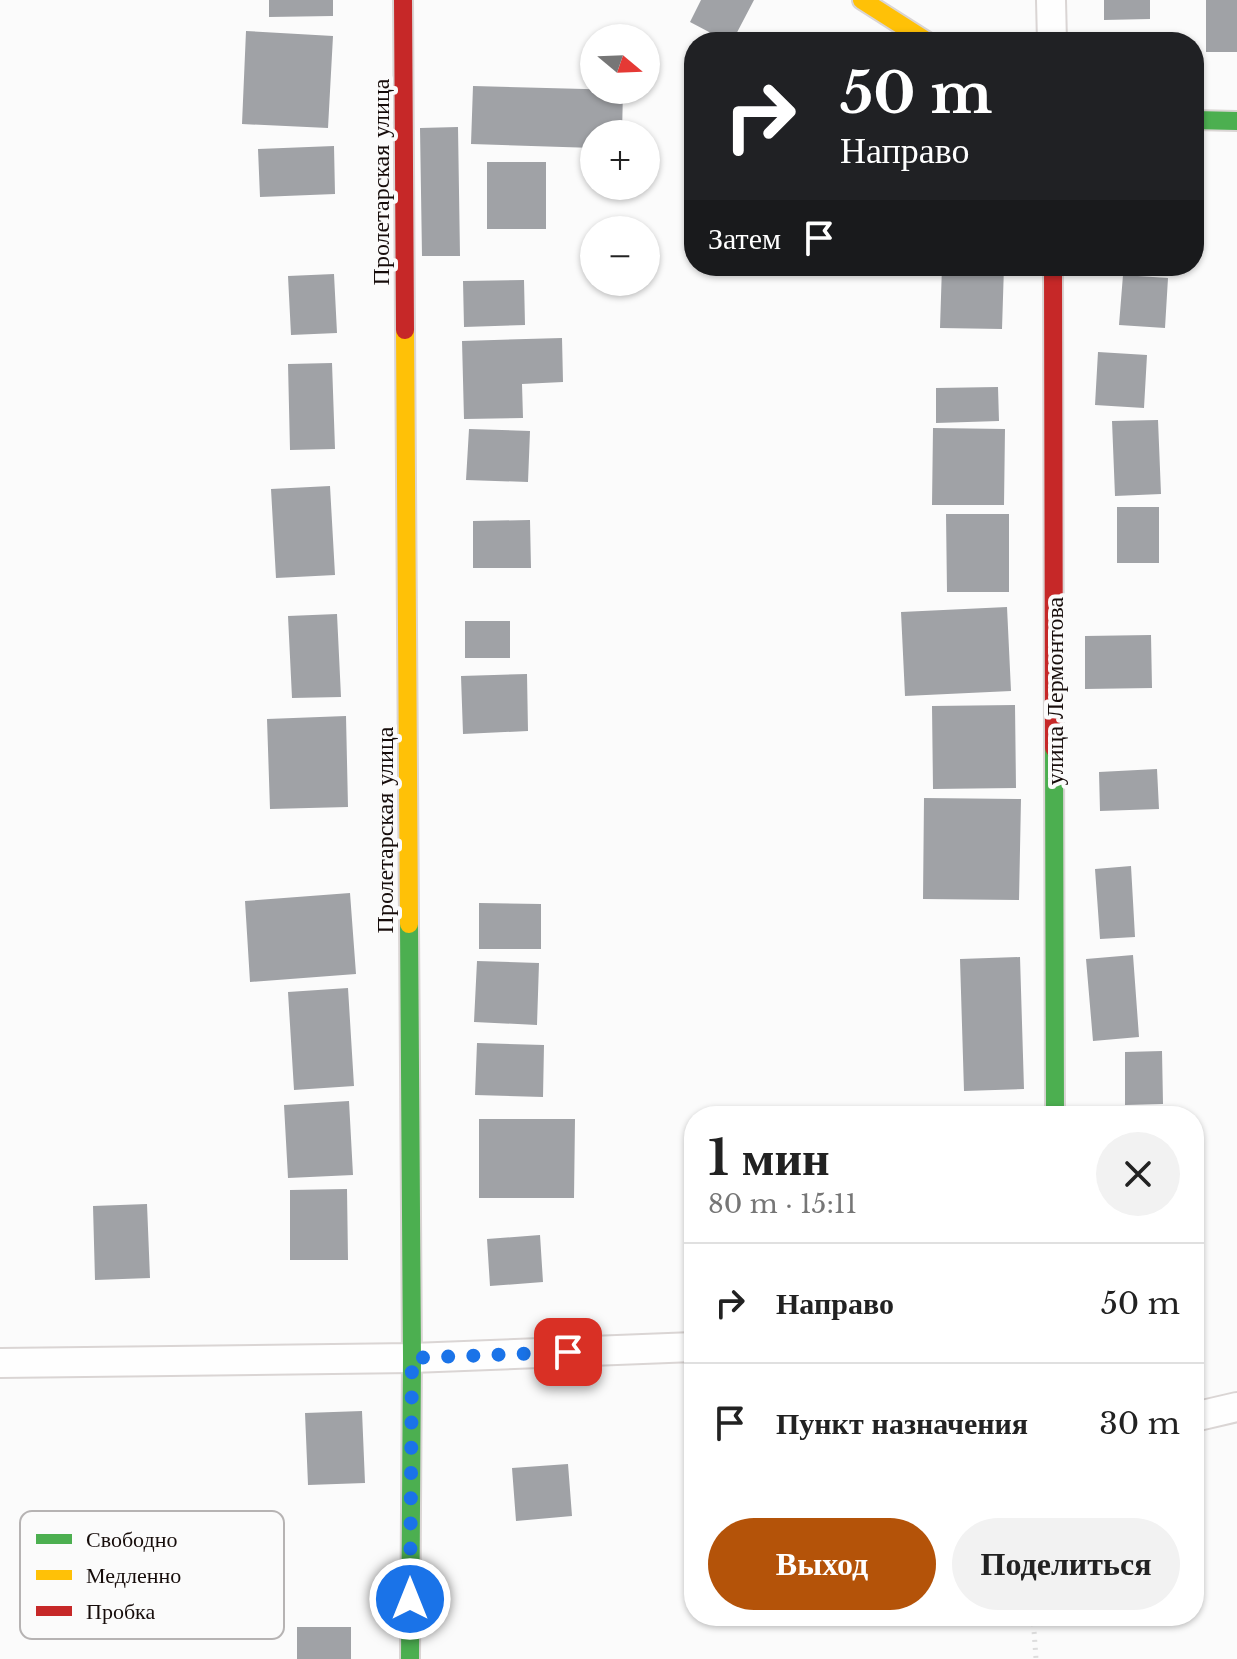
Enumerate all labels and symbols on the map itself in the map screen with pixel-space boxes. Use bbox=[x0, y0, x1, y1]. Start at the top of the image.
north arrow bbox=[580, 24, 660, 104]
street label: Пролетарская улица bbox=[366, 78, 395, 285]
street label: улица Лермонтова bbox=[1040, 596, 1069, 785]
street label: Пролетарская улица bbox=[370, 726, 399, 933]
pin bbox=[534, 1318, 602, 1386]
legend bbox=[20, 1511, 284, 1639]
text: Свободно bbox=[86, 1526, 177, 1553]
position arrow bbox=[368, 1557, 452, 1641]
text: Медленно bbox=[86, 1562, 181, 1589]
text: Пробка bbox=[86, 1598, 155, 1625]

